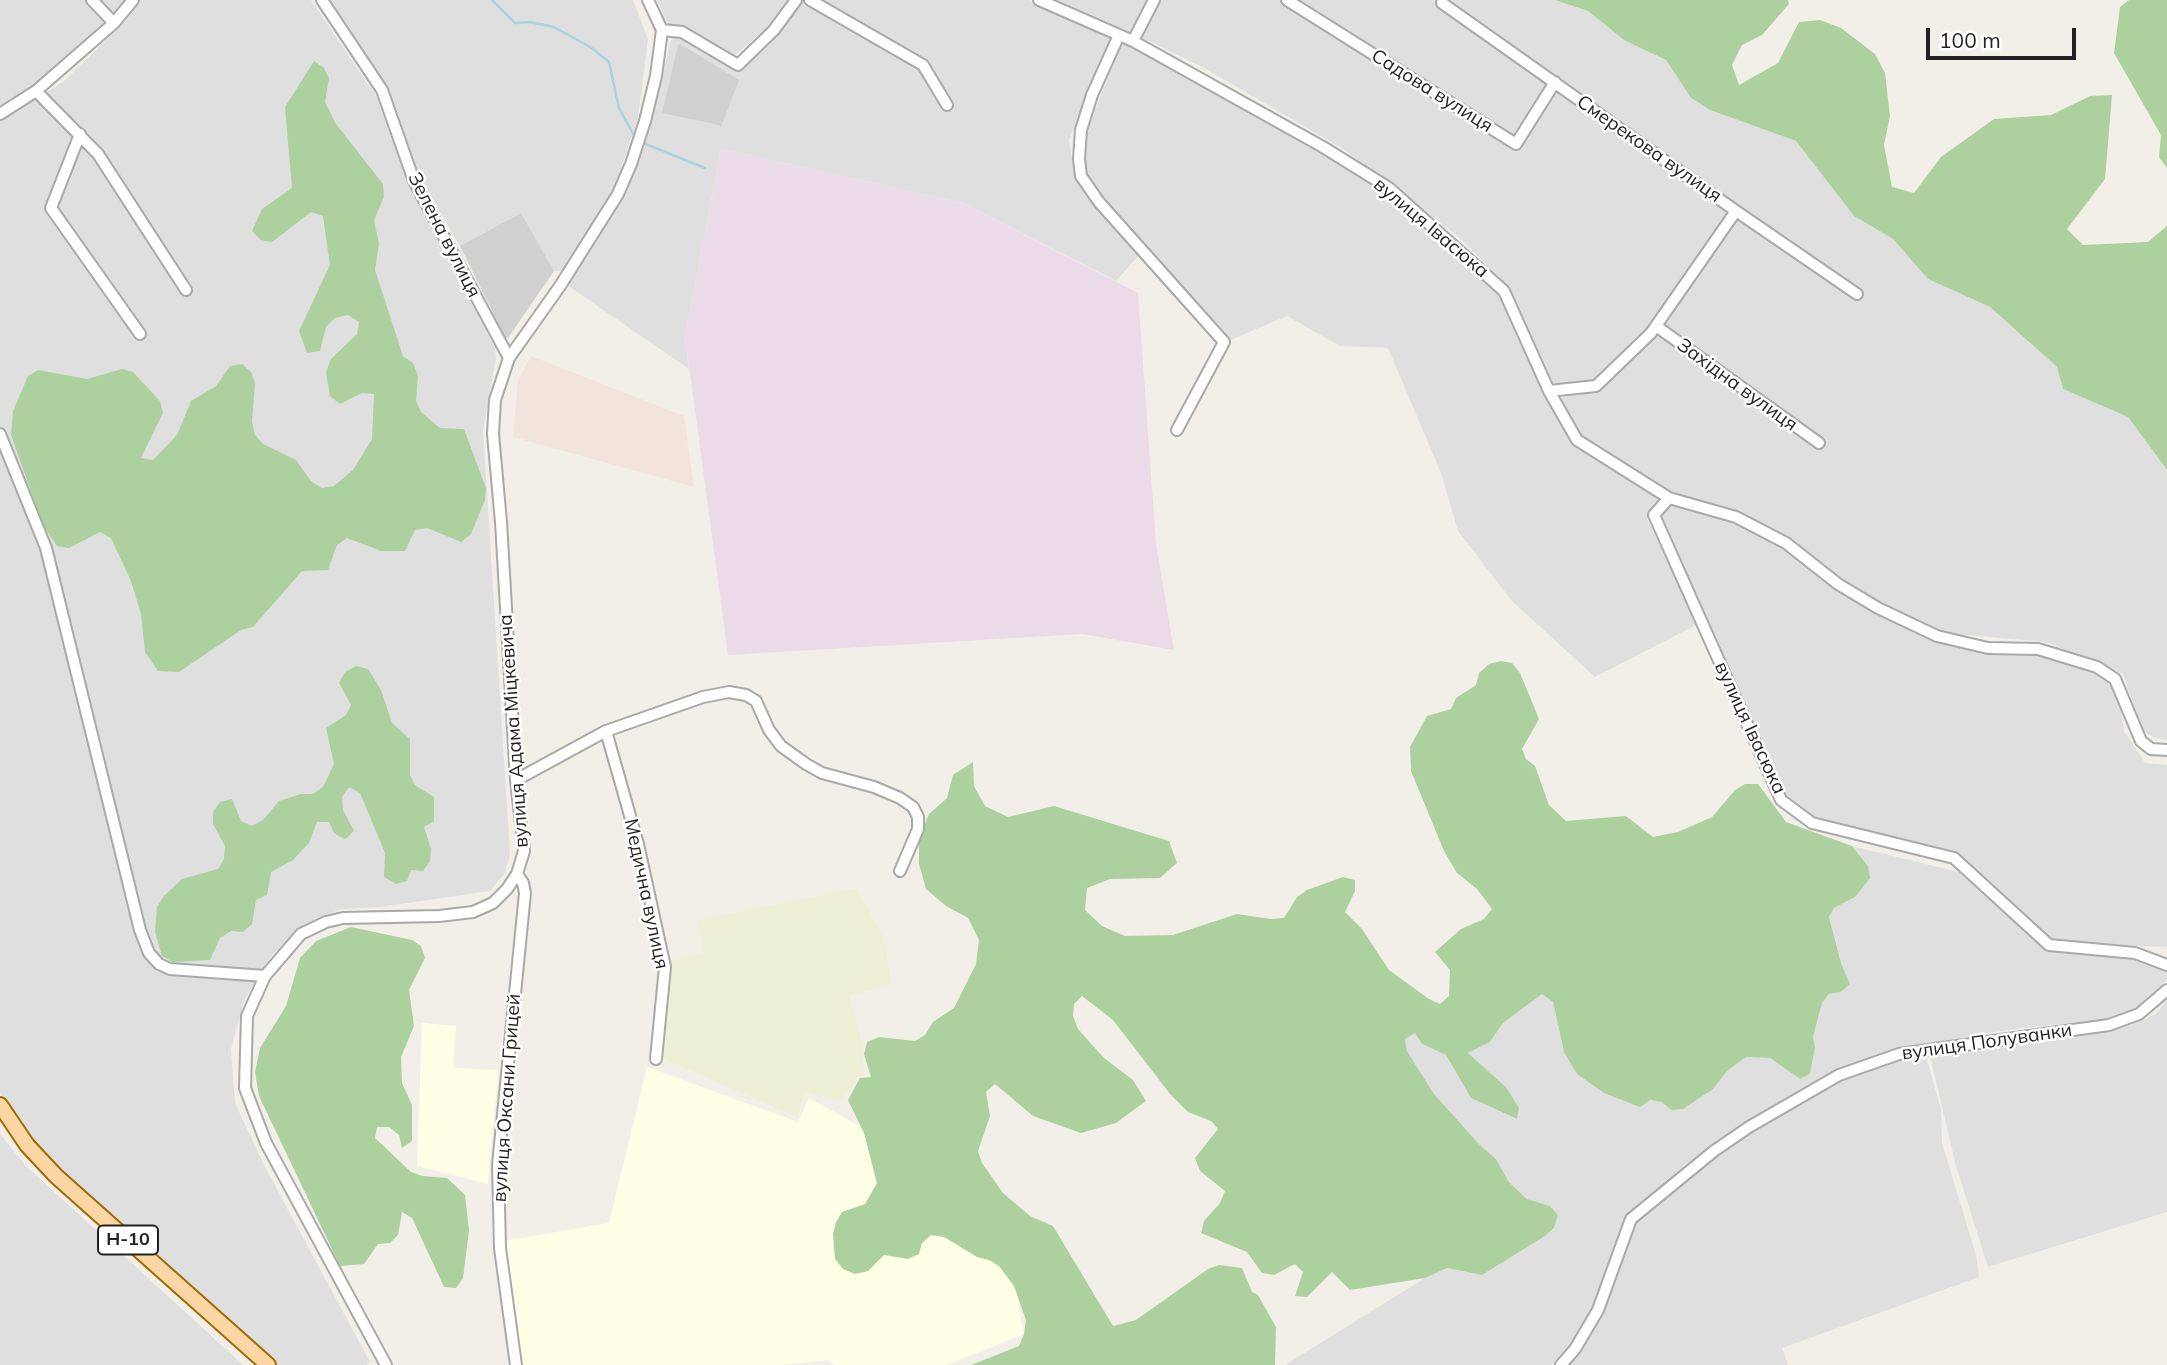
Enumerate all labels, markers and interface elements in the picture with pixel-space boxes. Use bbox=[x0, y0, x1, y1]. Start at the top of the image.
scale bar bbox=[1929, 14, 2080, 58]
text: 100 m bbox=[1939, 27, 2001, 53]
street label: Садова вулиця bbox=[1367, 45, 1497, 137]
street label: Смерекова вулиця bbox=[1572, 90, 1726, 208]
street label: Зелена вулиця bbox=[403, 169, 485, 301]
street label: вулиця Івасюка bbox=[1369, 173, 1493, 283]
street label: Західна вулиця bbox=[1672, 334, 1802, 436]
street label: вулиця Адама Міцкевича bbox=[494, 614, 534, 848]
street label: вулиця Івасюка bbox=[1709, 658, 1791, 798]
street label: Медична вулиця bbox=[619, 817, 673, 971]
street label: вулиця Оксани Грицей bbox=[488, 993, 526, 1203]
street label: вулиця Полуванки bbox=[1900, 1019, 2074, 1065]
road number: Н-10 bbox=[98, 1226, 158, 1254]

